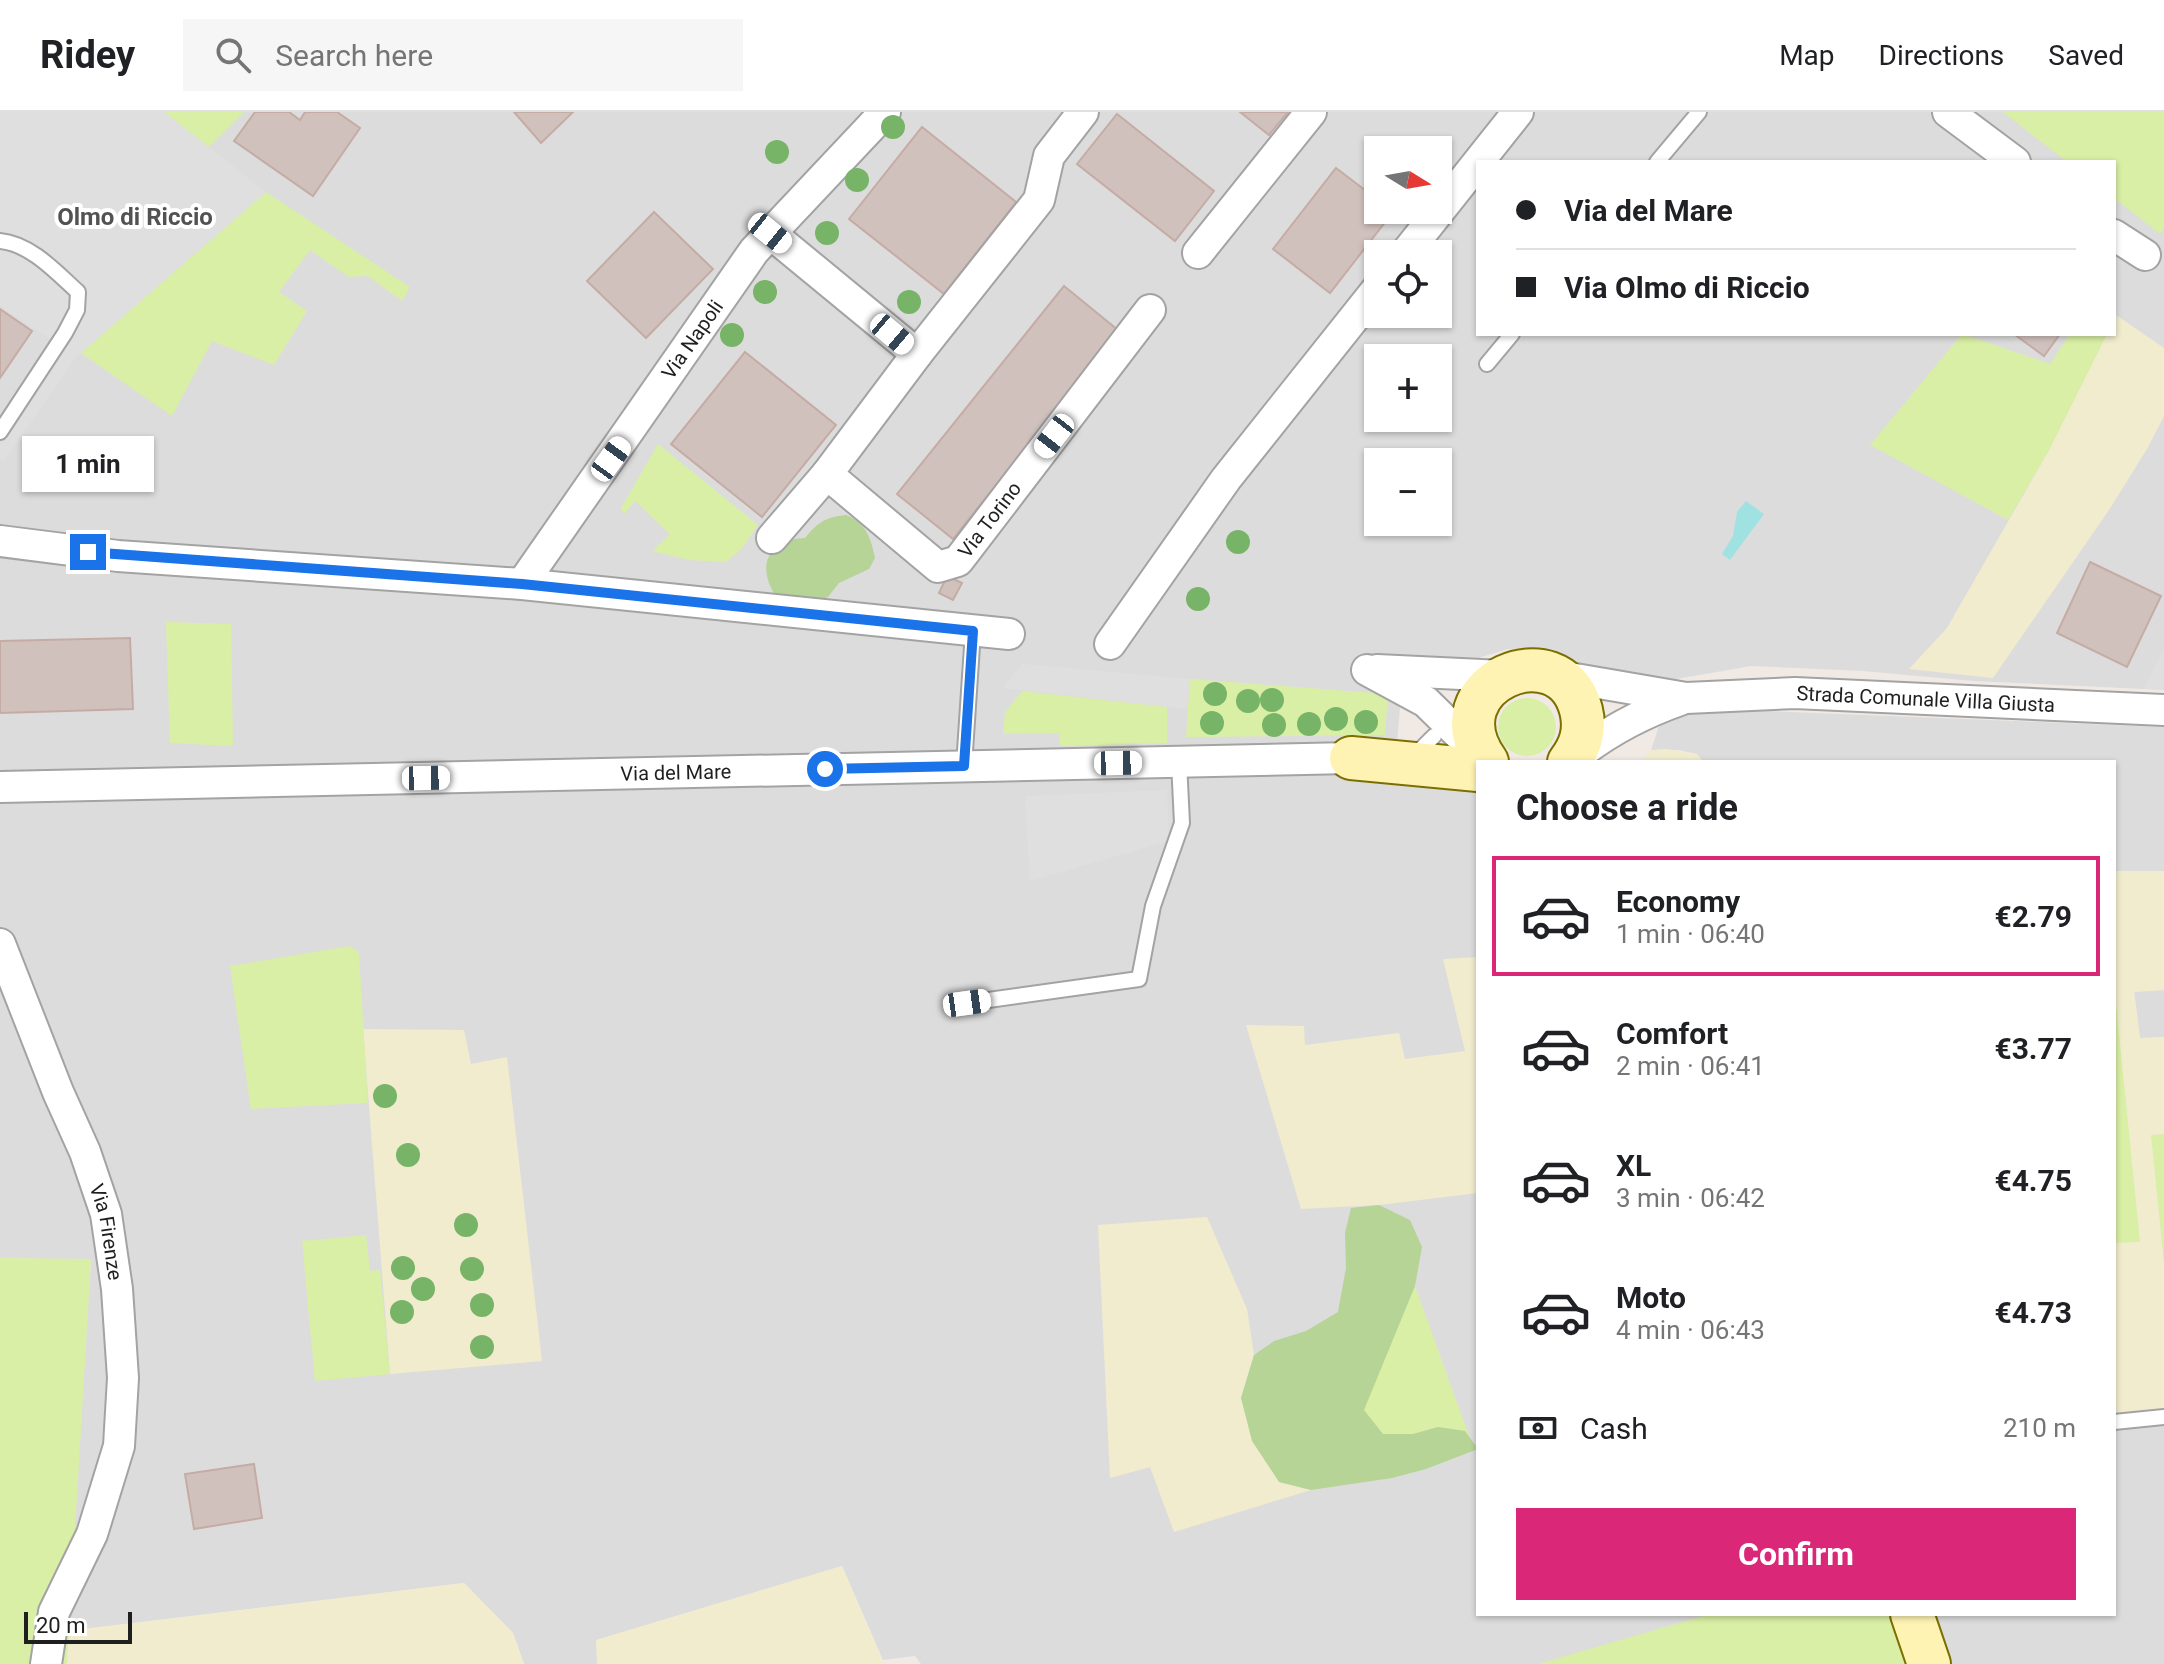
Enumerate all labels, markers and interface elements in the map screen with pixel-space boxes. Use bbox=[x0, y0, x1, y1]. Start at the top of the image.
search box bbox=[183, 19, 743, 91]
text: Ridey bbox=[40, 33, 135, 77]
icon: search bbox=[211, 33, 255, 77]
text: Search here bbox=[275, 38, 433, 73]
text: Map bbox=[1779, 39, 1835, 72]
text: Directions bbox=[1879, 39, 2004, 72]
text: Saved bbox=[2048, 39, 2124, 72]
north arrow bbox=[1364, 136, 1452, 224]
map controls bbox=[1364, 136, 1452, 536]
text: Via del Mare bbox=[1564, 193, 1733, 228]
district label: Olmo di Riccio bbox=[57, 203, 213, 231]
car bbox=[744, 209, 796, 257]
button: locate bbox=[1364, 240, 1452, 328]
text: Via Olmo di Riccio bbox=[1564, 270, 1810, 305]
street label: Via Napoli bbox=[656, 295, 728, 384]
car bbox=[866, 309, 918, 359]
button: + bbox=[1364, 344, 1452, 432]
car bbox=[1030, 410, 1078, 462]
car bbox=[587, 433, 635, 485]
callout: 1 min bbox=[22, 436, 154, 492]
button: − bbox=[1364, 448, 1452, 536]
text: 1 min bbox=[55, 449, 121, 479]
street label: Via Torino bbox=[953, 477, 1026, 563]
route end bbox=[70, 534, 106, 570]
street label: Strada Comunale Villa Giusta bbox=[1796, 681, 2056, 717]
route start bbox=[807, 751, 843, 787]
car bbox=[1094, 751, 1142, 775]
street label: Via del Mare bbox=[620, 759, 731, 786]
car bbox=[402, 766, 450, 790]
text: Choose a ride bbox=[1516, 787, 1738, 829]
icon: car bbox=[1520, 880, 1592, 952]
text: Economy bbox=[1616, 884, 1740, 919]
text: €2.79 bbox=[1994, 899, 2072, 934]
text: 1 min · 06:40 bbox=[1616, 919, 1765, 949]
car bbox=[942, 988, 992, 1018]
icon: car bbox=[1520, 1012, 1592, 1084]
text: Comfort bbox=[1616, 1016, 1728, 1051]
text: €3.77 bbox=[1994, 1031, 2072, 1066]
text: 2 min · 06:41 bbox=[1616, 1051, 1765, 1081]
icon: car bbox=[1520, 1144, 1592, 1216]
text: XL bbox=[1616, 1148, 1651, 1183]
text: €4.75 bbox=[1994, 1163, 2072, 1198]
street label: Via Firenze bbox=[85, 1181, 128, 1282]
text: 3 min · 06:42 bbox=[1616, 1183, 1765, 1213]
icon: car bbox=[1520, 1276, 1592, 1348]
text: Moto bbox=[1616, 1280, 1686, 1315]
text: €4.73 bbox=[1994, 1295, 2072, 1330]
text: 4 min · 06:43 bbox=[1616, 1315, 1765, 1345]
icon: cash bbox=[1516, 1406, 1560, 1450]
text: Cash bbox=[1580, 1411, 1648, 1446]
text: 210 m bbox=[2003, 1413, 2076, 1443]
button: Confirm bbox=[1516, 1508, 2076, 1600]
scale bar bbox=[24, 1608, 132, 1644]
text: 20 m bbox=[36, 1613, 85, 1638]

